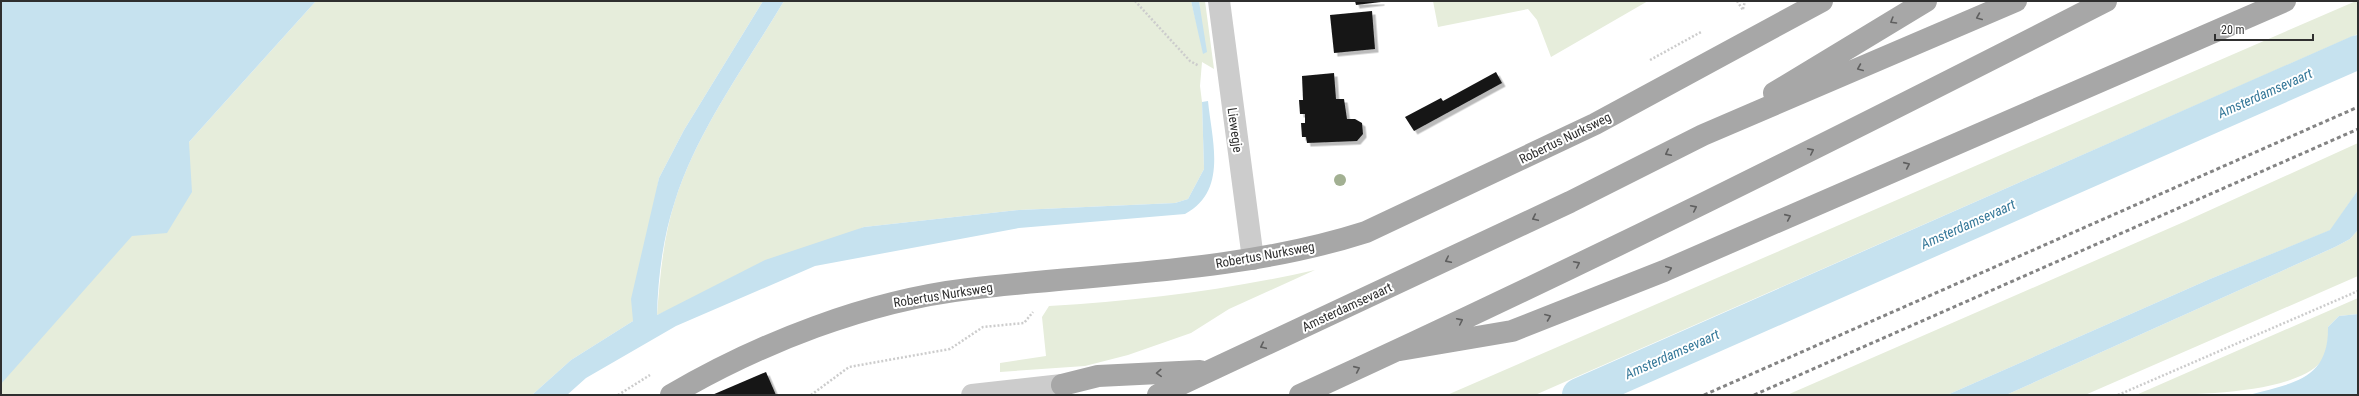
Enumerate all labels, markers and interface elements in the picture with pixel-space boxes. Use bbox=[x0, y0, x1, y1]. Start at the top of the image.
one-way arrow bbox=[1976, 12, 1984, 20]
scale bar bbox=[2215, 16, 2313, 42]
one-way arrow bbox=[1890, 17, 1897, 24]
text: 20 m bbox=[2221, 23, 2245, 37]
one-way arrow bbox=[1856, 63, 1864, 71]
water label: Amsterdamsevaart bbox=[2214, 65, 2316, 121]
street label: Liewegje bbox=[1224, 107, 1246, 153]
street label: Robertus Nurksweg bbox=[1517, 109, 1613, 167]
one-way arrow bbox=[1665, 148, 1672, 156]
one-way arrow bbox=[1807, 148, 1814, 156]
one-way arrow bbox=[1904, 162, 1911, 170]
water label: Amsterdamsevaart bbox=[1917, 196, 2019, 252]
one-way arrow bbox=[1690, 205, 1697, 213]
one-way arrow bbox=[1532, 213, 1540, 221]
one-way arrow bbox=[1784, 214, 1791, 222]
street label: Robertus Nurksweg bbox=[1214, 239, 1316, 271]
one-way arrow bbox=[1445, 255, 1452, 263]
one-way arrow bbox=[1573, 261, 1580, 269]
one-way arrow bbox=[1664, 266, 1672, 274]
street label: Robertus Nurksweg bbox=[892, 280, 994, 310]
street label: Amsterdamsevaart bbox=[1300, 280, 1394, 334]
one-way arrow bbox=[1544, 314, 1552, 322]
one-way arrow bbox=[1456, 318, 1463, 326]
water label: Amsterdamsevaart bbox=[1621, 326, 1723, 382]
one-way arrow bbox=[1260, 341, 1268, 349]
one-way arrow bbox=[1353, 366, 1361, 374]
one-way arrow bbox=[1156, 369, 1162, 377]

